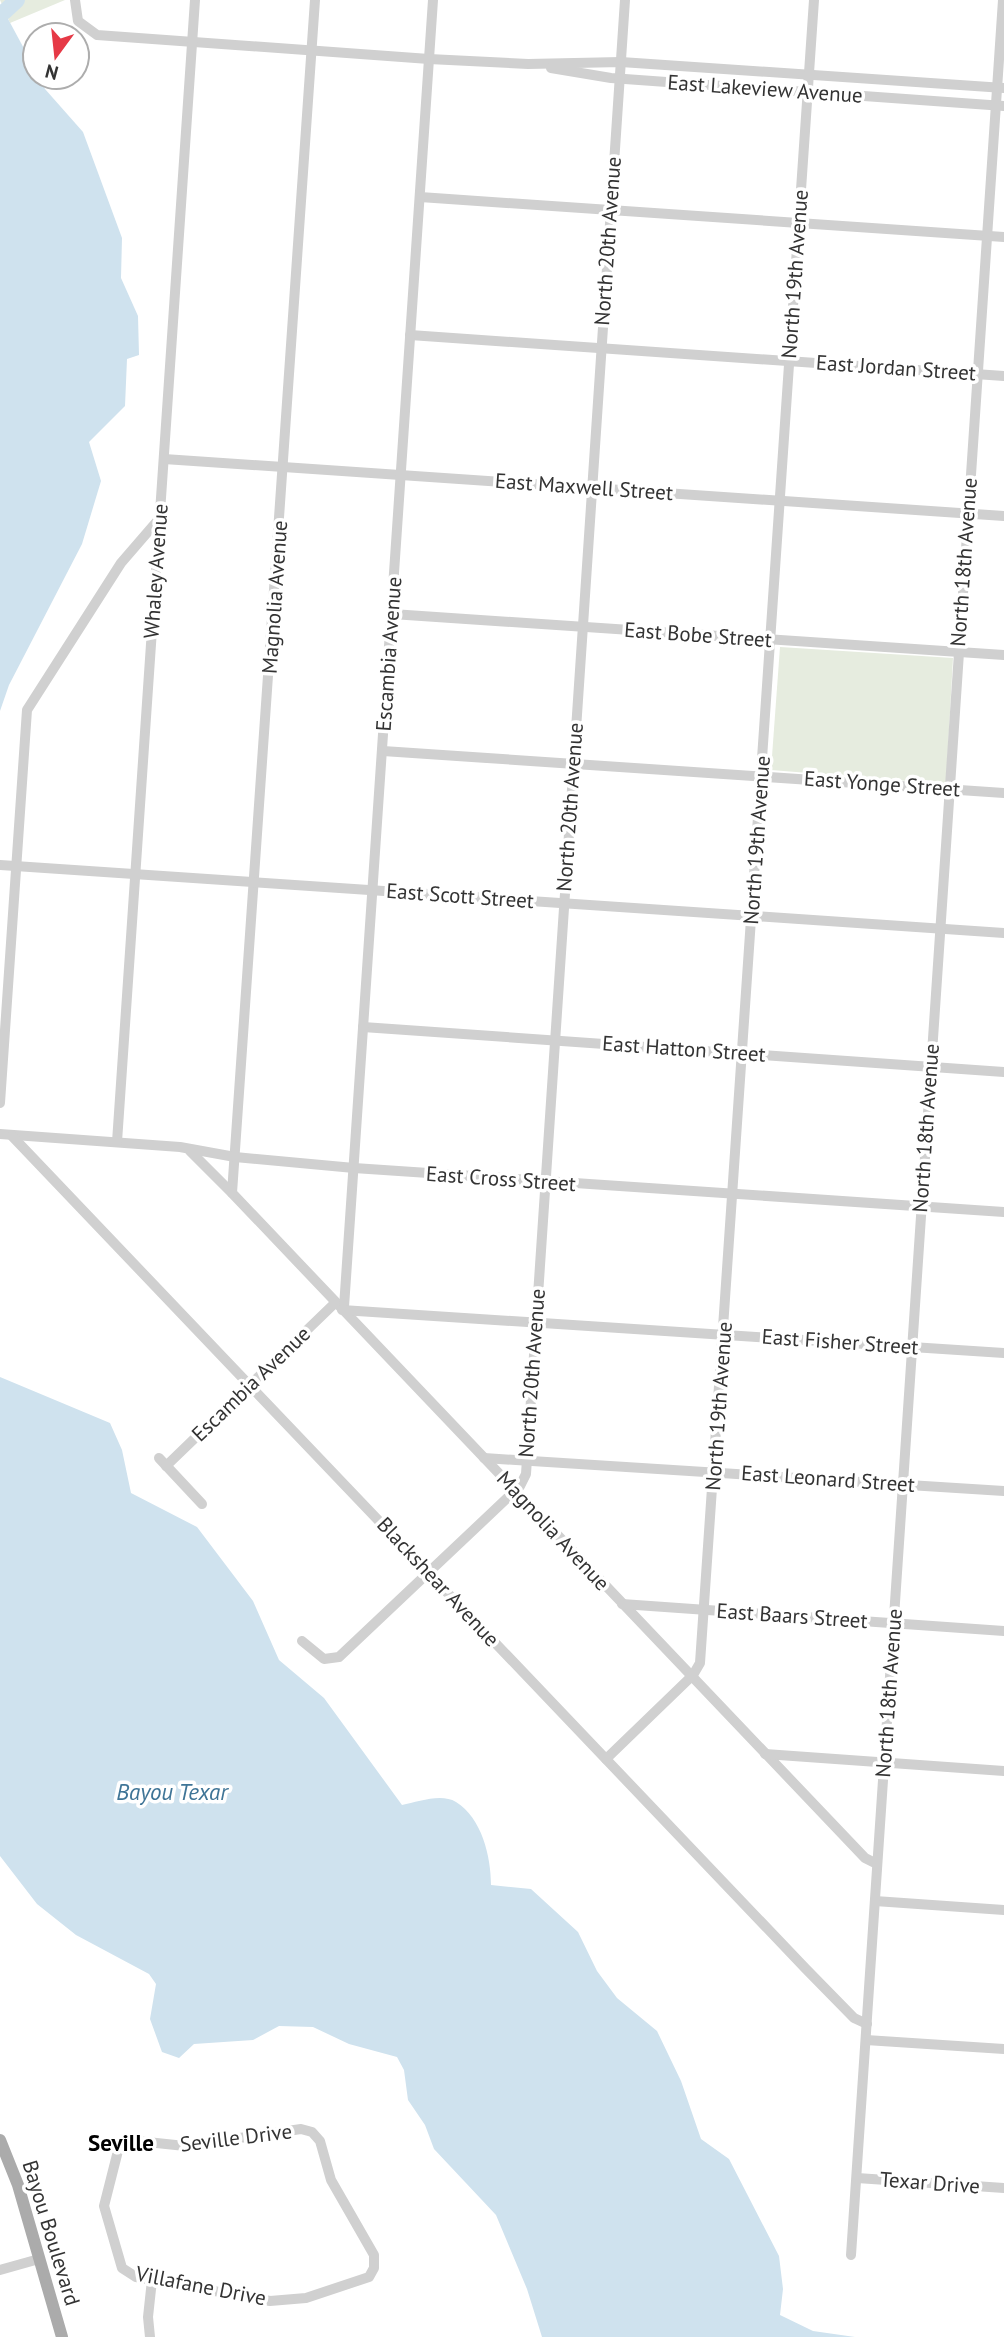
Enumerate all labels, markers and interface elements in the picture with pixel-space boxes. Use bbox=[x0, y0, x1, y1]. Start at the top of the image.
north arrow bbox=[21, 21, 91, 91]
text: N bbox=[42, 59, 61, 86]
street label: East Lakeview Avenue bbox=[666, 68, 864, 109]
street label: North 20th Avenue bbox=[588, 156, 627, 326]
street label: North 19th Avenue bbox=[775, 189, 814, 359]
street label: East Jordan Street bbox=[815, 348, 977, 387]
street label: East Maxwell Street bbox=[494, 467, 674, 506]
street label: North 18th Avenue bbox=[944, 477, 983, 647]
street label: Whaley Avenue bbox=[137, 503, 174, 639]
street label: Magnolia Avenue bbox=[256, 519, 293, 675]
street label: Escambia Avenue bbox=[370, 576, 407, 732]
street label: East Bobe Street bbox=[623, 616, 773, 653]
street label: North 20th Avenue bbox=[550, 722, 589, 892]
street label: North 19th Avenue bbox=[737, 755, 776, 925]
street label: East Yonge Street bbox=[803, 765, 961, 802]
street label: East Scott Street bbox=[385, 877, 535, 914]
street label: East Hatton Street bbox=[601, 1029, 767, 1068]
street label: North 18th Avenue bbox=[906, 1043, 945, 1213]
street label: East Cross Street bbox=[425, 1160, 577, 1197]
street label: North 20th Avenue bbox=[512, 1288, 551, 1458]
street label: Escambia Avenue bbox=[186, 1320, 316, 1447]
street label: North 19th Avenue bbox=[699, 1321, 738, 1491]
street label: East Fisher Street bbox=[761, 1323, 919, 1360]
street label: East Leonard Street bbox=[740, 1459, 916, 1498]
street label: Magnolia Avenue bbox=[491, 1465, 616, 1596]
street label: Blackshear Avenue bbox=[371, 1511, 505, 1652]
street label: East Baars Street bbox=[715, 1597, 869, 1634]
street label: North 18th Avenue bbox=[869, 1608, 908, 1778]
water label: Bayou Texar bbox=[116, 1777, 229, 1806]
street label: Seville Drive bbox=[178, 2117, 294, 2158]
district label: Seville bbox=[88, 2128, 154, 2157]
street label: Bayou Boulevard bbox=[17, 2157, 86, 2309]
street label: Texar Drive bbox=[879, 2166, 981, 2199]
street label: Villafane Drive bbox=[133, 2259, 269, 2311]

